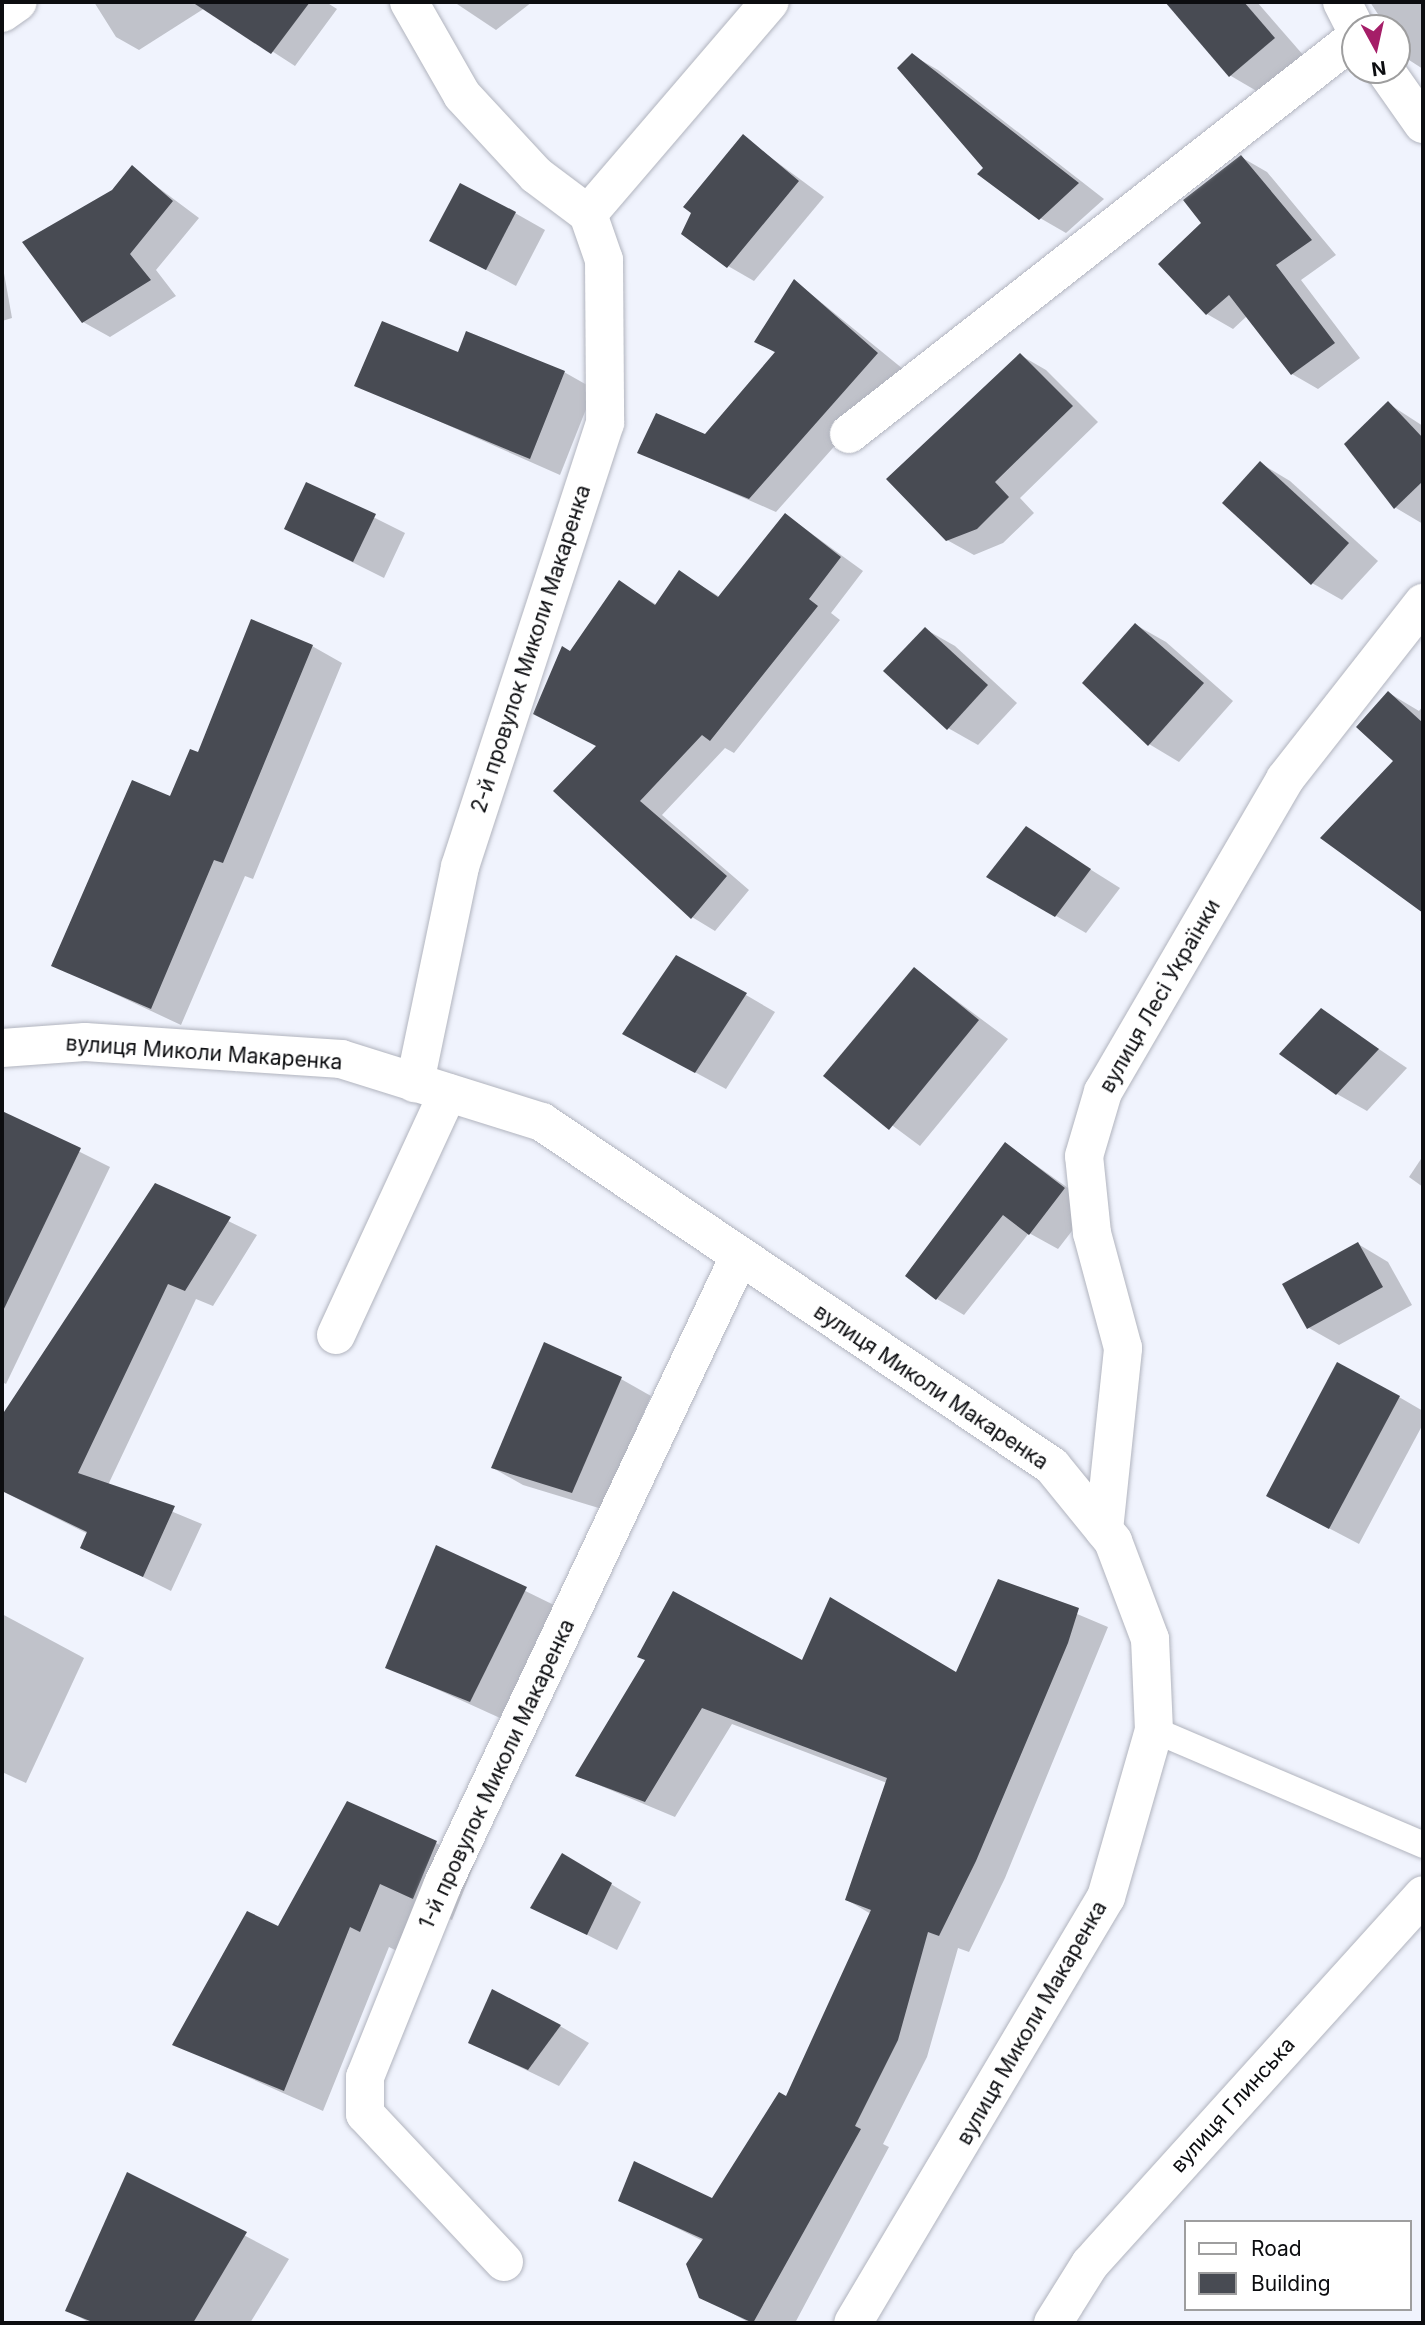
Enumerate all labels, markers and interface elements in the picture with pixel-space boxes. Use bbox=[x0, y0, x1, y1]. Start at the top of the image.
north arrow bbox=[1341, 14, 1411, 84]
text: N bbox=[1370, 56, 1387, 81]
street label: 2-й провулок Миколи Макаренка bbox=[466, 482, 596, 816]
street label: вулиця Лесі Українки bbox=[1094, 895, 1226, 1097]
street label: вулиця Миколи Макаренка bbox=[65, 1031, 343, 1075]
street label: вулиця Миколи Макаренка bbox=[809, 1299, 1053, 1475]
street label: 1-й провулок Миколи Макаренка bbox=[414, 1615, 580, 1933]
street label: вулиця Миколи Макаренка bbox=[952, 1897, 1112, 2149]
street label: вулиця Глинська bbox=[1166, 2032, 1300, 2178]
legend bbox=[1184, 2220, 1411, 2311]
text: Road bbox=[1251, 2236, 1302, 2261]
text: Building bbox=[1251, 2271, 1331, 2296]

